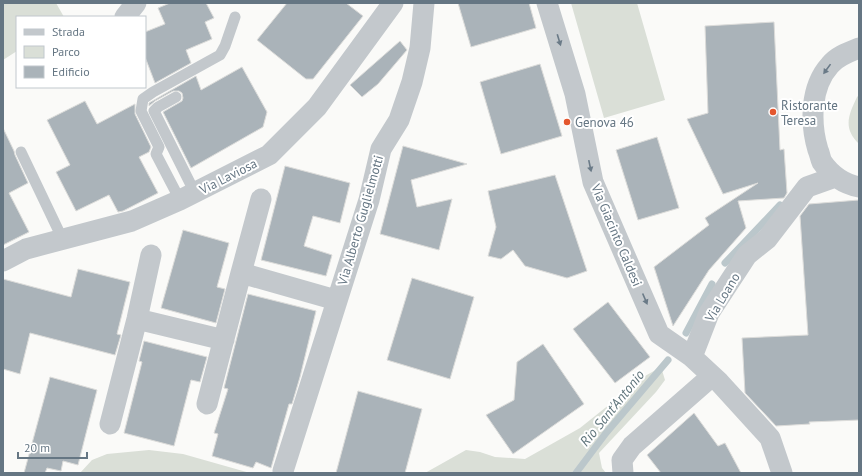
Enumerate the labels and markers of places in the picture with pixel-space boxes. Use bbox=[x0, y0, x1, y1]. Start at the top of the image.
place label: Ristorante Teresa bbox=[781, 97, 838, 129]
marker: Ristorante Teresa bbox=[768, 107, 778, 117]
place label: Genova 46 bbox=[575, 114, 634, 131]
marker: Genova 46 bbox=[562, 117, 572, 127]

